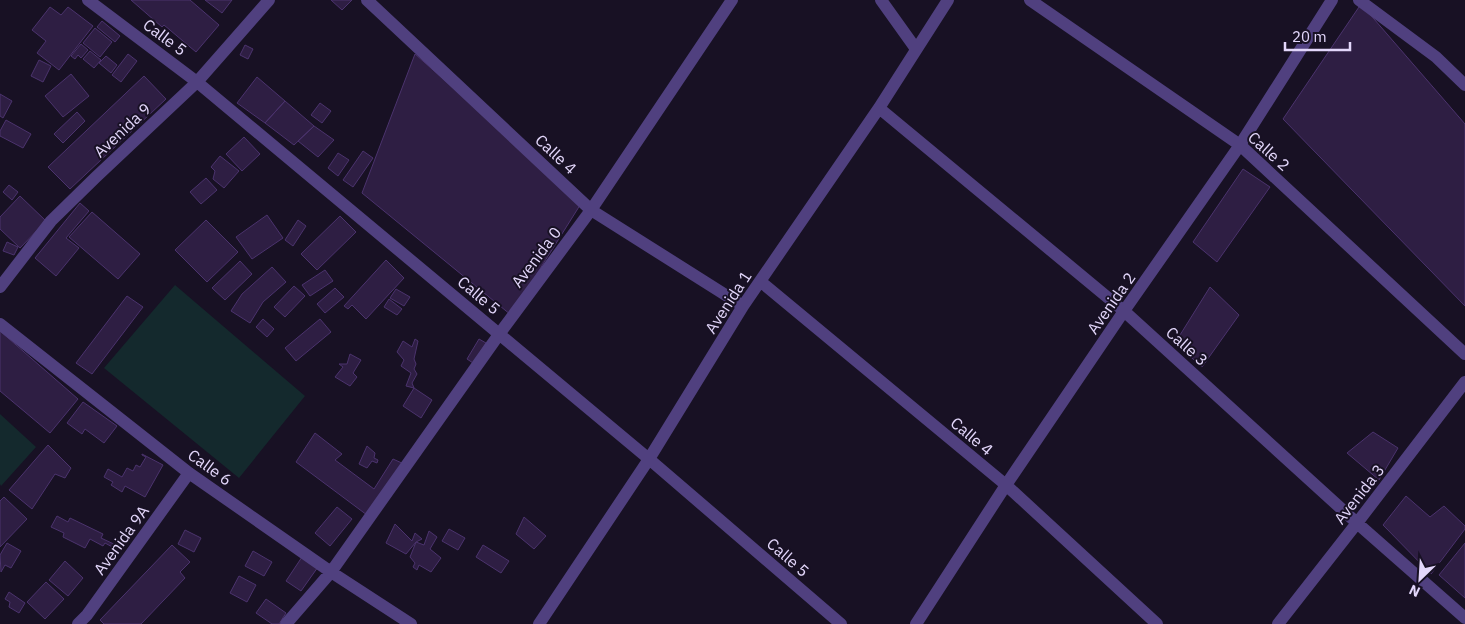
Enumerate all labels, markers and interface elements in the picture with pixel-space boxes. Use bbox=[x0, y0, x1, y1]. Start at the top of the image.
street label: Calle 5 bbox=[139, 14, 191, 60]
scale bar bbox=[1285, 20, 1350, 52]
text: 20 m bbox=[1292, 27, 1327, 46]
street label: Avenida 9 bbox=[89, 99, 155, 161]
street label: Calle 2 bbox=[1244, 127, 1294, 175]
street label: Calle 4 bbox=[531, 130, 581, 178]
street label: Avenida 0 bbox=[507, 223, 565, 291]
street label: Avenida 1 bbox=[700, 267, 756, 337]
street label: Avenida 2 bbox=[1083, 268, 1139, 338]
street label: Calle 5 bbox=[454, 272, 504, 318]
street label: Calle 3 bbox=[1162, 322, 1212, 370]
street label: Calle 4 bbox=[947, 413, 997, 459]
street label: Calle 6 bbox=[184, 444, 236, 490]
street label: Avenida 3 bbox=[1329, 460, 1389, 528]
street label: Avenida 9A bbox=[89, 501, 153, 579]
street label: Calle 5 bbox=[763, 533, 813, 581]
north arrow bbox=[1395, 554, 1445, 604]
text: N bbox=[1406, 580, 1423, 601]

